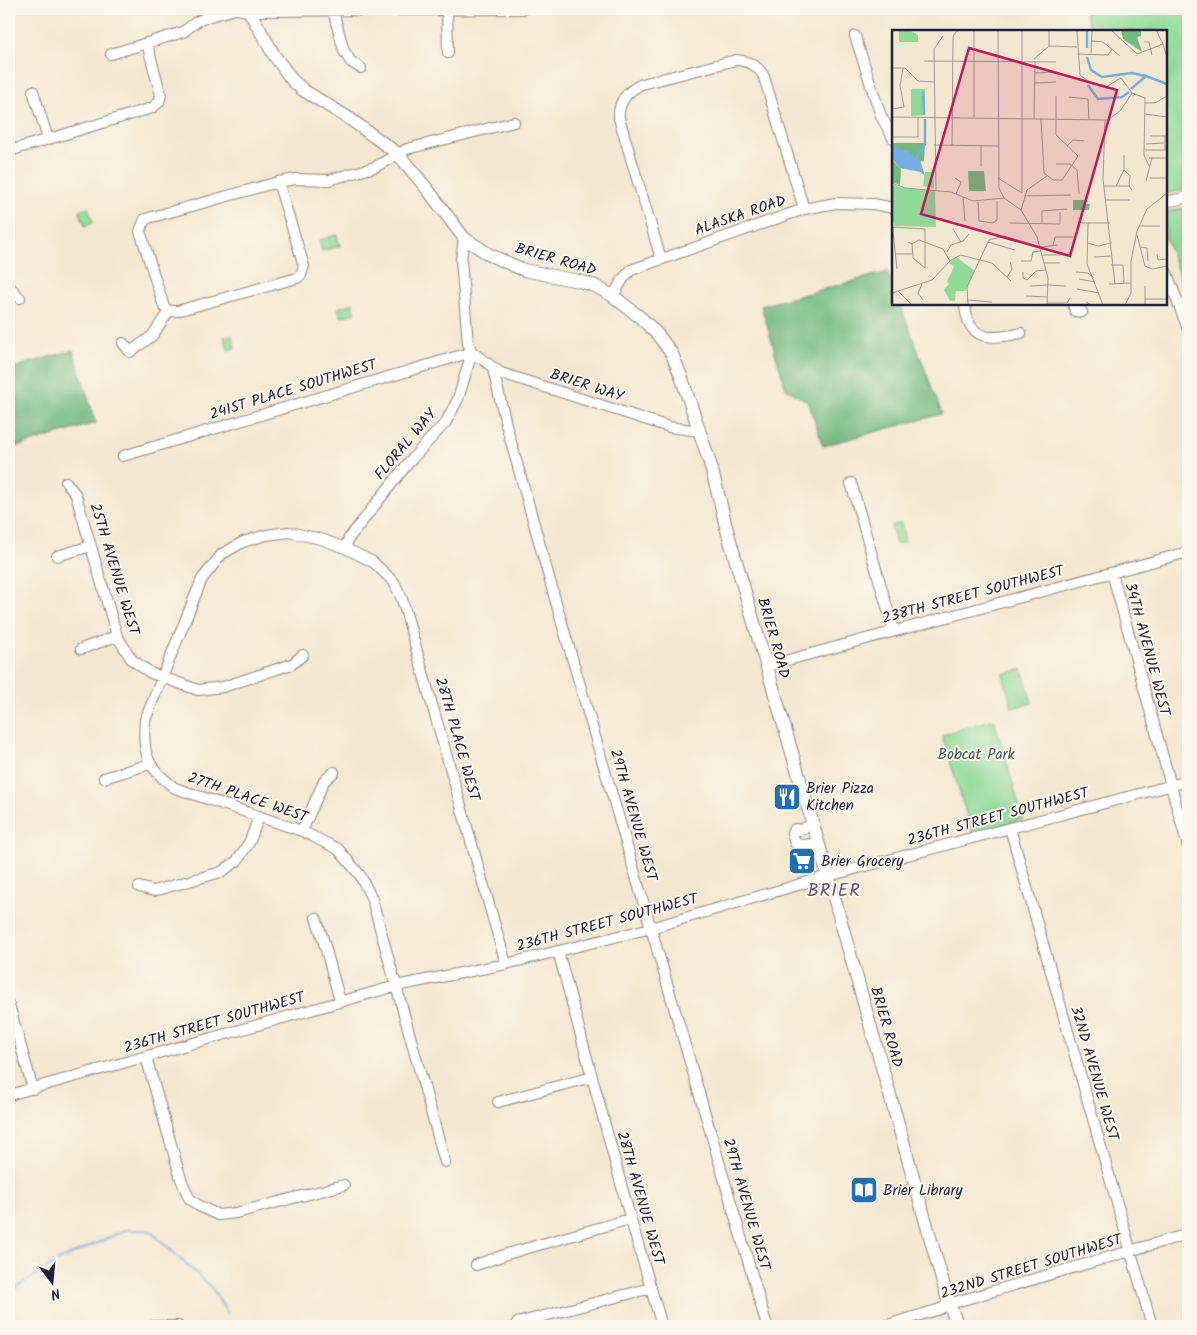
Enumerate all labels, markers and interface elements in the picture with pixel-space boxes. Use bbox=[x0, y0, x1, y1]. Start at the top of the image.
inset map bbox=[892, 30, 1167, 305]
street label: ALASKA ROAD bbox=[691, 189, 790, 243]
street label: BRIER ROAD bbox=[512, 237, 599, 283]
street label: 241ST PLACE SOUTHWEST bbox=[207, 353, 382, 427]
street label: BRIER WAY bbox=[547, 363, 628, 410]
street label: FLORAL WAY bbox=[369, 403, 444, 486]
street label: 25TH AVENUE WEST bbox=[83, 500, 146, 640]
street label: 238TH STREET SOUTHWEST bbox=[880, 559, 1069, 631]
street label: 34TH AVENUE WEST bbox=[1118, 580, 1177, 721]
street label: BRIER ROAD bbox=[750, 595, 796, 682]
street label: 28TH PLACE WEST bbox=[428, 675, 487, 806]
park label: Bobcat Park bbox=[938, 743, 1015, 767]
street label: 29TH AVENUE WEST bbox=[603, 746, 664, 886]
street label: 27TH PLACE WEST bbox=[184, 766, 313, 830]
place label: Brier Pizza Kitchen bbox=[806, 777, 874, 818]
street label: 236TH STREET SOUTHWEST bbox=[905, 781, 1093, 853]
restaurant icon: Brier Pizza Kitchen bbox=[772, 782, 802, 812]
supermarket icon: Brier Grocery bbox=[787, 846, 817, 876]
place label: Brier Grocery bbox=[821, 850, 904, 874]
district label: BRIER bbox=[807, 877, 861, 906]
street label: 236TH STREET SOUTHWEST bbox=[514, 887, 702, 959]
street label: BRIER ROAD bbox=[863, 984, 909, 1071]
street label: 236TH STREET SOUTHWEST bbox=[121, 985, 309, 1060]
street label: 32ND AVENUE WEST bbox=[1063, 1003, 1125, 1145]
street label: 28TH AVENUE WEST bbox=[609, 1129, 671, 1270]
street label: 29TH AVENUE WEST bbox=[716, 1135, 777, 1275]
library icon: Brier Library bbox=[849, 1175, 879, 1205]
place label: Brier Library bbox=[883, 1179, 963, 1203]
street label: 232ND STREET SOUTHWEST bbox=[937, 1227, 1127, 1306]
north arrow bbox=[28, 1258, 78, 1308]
text: N bbox=[48, 1282, 63, 1305]

